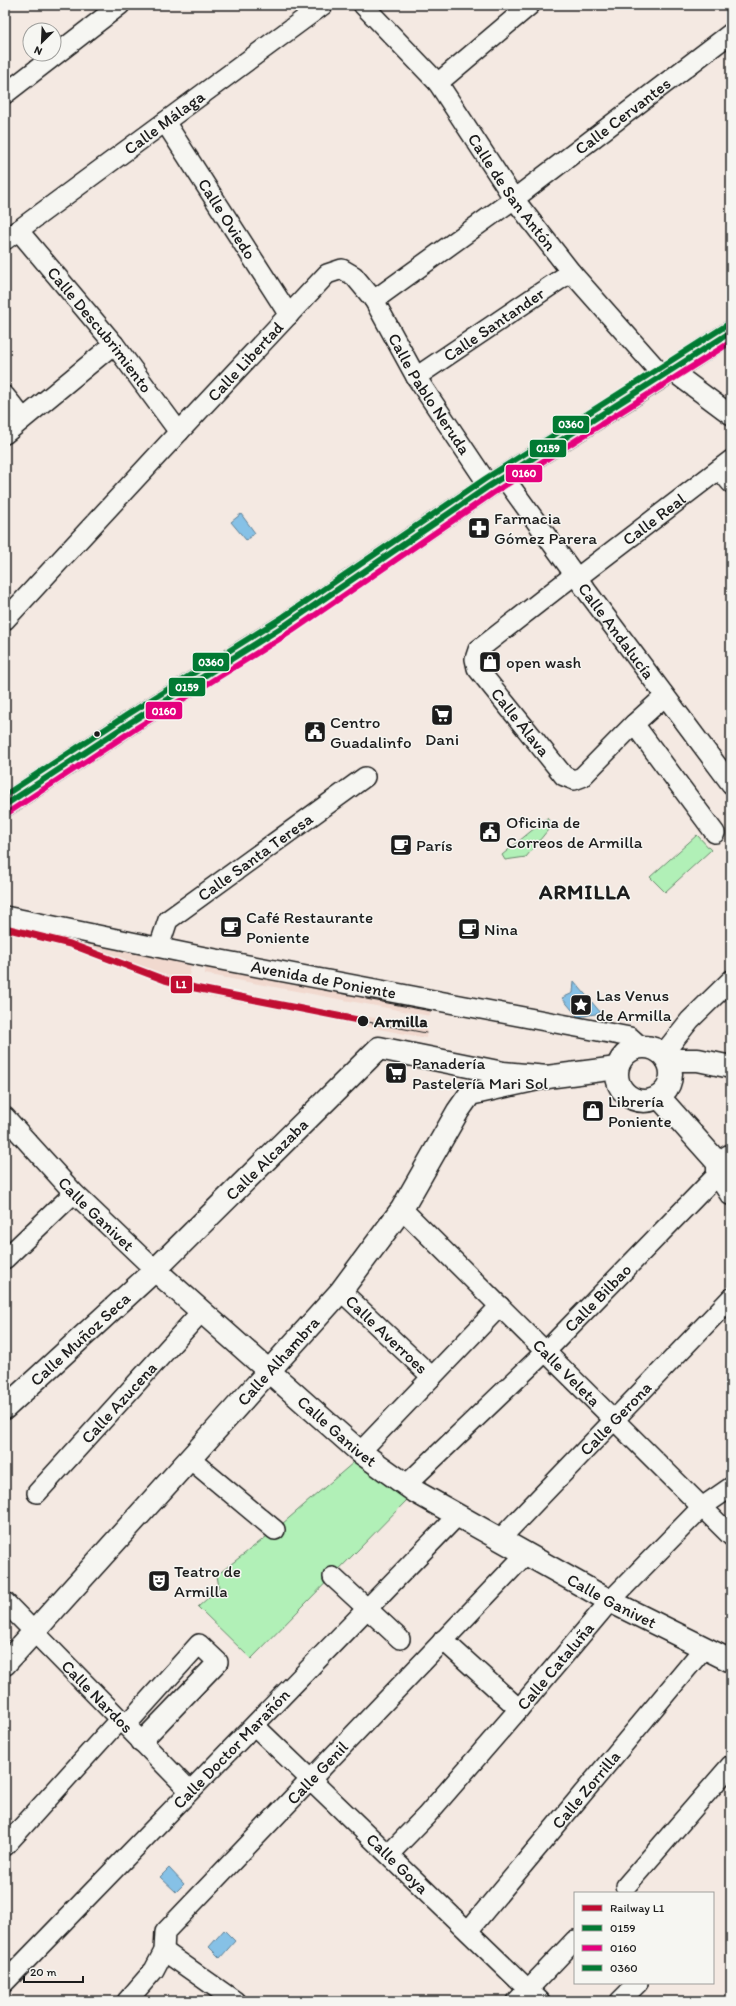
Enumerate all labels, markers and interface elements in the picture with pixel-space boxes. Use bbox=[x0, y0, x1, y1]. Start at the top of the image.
north arrow bbox=[22, 22, 62, 62]
text: N bbox=[32, 43, 44, 58]
street label: Calle Cervantes bbox=[571, 73, 674, 159]
street label: Calle Málaga bbox=[120, 86, 209, 159]
street label: Calle de San Antón bbox=[464, 130, 561, 255]
street label: Calle Oviedo bbox=[194, 175, 260, 263]
street label: Calle Descubrimiento bbox=[43, 263, 157, 397]
street label: Calle Santander bbox=[439, 283, 548, 366]
street label: Calle Libertad bbox=[203, 317, 288, 405]
street label: Calle Pablo Neruda bbox=[384, 330, 475, 458]
line badge: 0360 bbox=[552, 415, 590, 434]
text: 0360 bbox=[558, 418, 584, 431]
line badge: 0159 bbox=[529, 439, 567, 458]
text: 0159 bbox=[536, 442, 560, 455]
line badge: 0160 bbox=[505, 464, 543, 483]
text: 0160 bbox=[512, 467, 536, 480]
street label: Calle Real bbox=[619, 489, 689, 549]
place label: Farmacia Gómez Parera bbox=[494, 508, 597, 548]
pharmacy icon: Farmacia Gómez Parera bbox=[466, 515, 492, 541]
street label: Calle Andalucía bbox=[574, 579, 659, 683]
shop icon: open wash bbox=[477, 649, 503, 675]
line badge: 0360 bbox=[192, 652, 230, 672]
place label: open wash bbox=[506, 652, 582, 672]
text: 0360 bbox=[198, 656, 224, 669]
line badge: 0159 bbox=[168, 677, 206, 697]
text: 0159 bbox=[175, 681, 199, 694]
street label: Calle Álava bbox=[487, 684, 554, 761]
line badge: 0160 bbox=[145, 701, 183, 720]
supermarket icon: Dani bbox=[429, 702, 455, 728]
text: 0160 bbox=[152, 705, 176, 718]
place label: Centro Guadalinfo bbox=[330, 712, 412, 752]
public building icon: Centro Guadalinfo bbox=[302, 719, 328, 745]
unlabelled marker bbox=[92, 729, 102, 739]
place label: Dani bbox=[425, 729, 459, 749]
street label: Calle Santa Teresa bbox=[194, 808, 317, 905]
place label: Oficina de Correos de Armilla bbox=[506, 812, 643, 852]
public building icon: Oficina de Correos de Armilla bbox=[477, 819, 503, 845]
cafe icon: París bbox=[388, 832, 414, 858]
place label: París bbox=[416, 835, 453, 855]
district label: ARMILLA bbox=[538, 879, 631, 904]
place label: Café Restaurante Poniente bbox=[246, 907, 373, 947]
cafe icon: Café Restaurante Poniente bbox=[218, 914, 244, 940]
cafe icon: Nina bbox=[456, 916, 482, 942]
place label: Nina bbox=[484, 919, 518, 939]
street label: Avenida de Poniente bbox=[250, 956, 398, 1003]
line badge: L1 bbox=[170, 975, 193, 994]
text: L1 bbox=[176, 978, 187, 991]
place label: Las Venus de Armilla bbox=[596, 985, 672, 1025]
place icon: Las Venus de Armilla bbox=[568, 992, 594, 1018]
place label: Armilla bbox=[373, 1011, 428, 1031]
marker: Armilla bbox=[356, 1014, 370, 1028]
place label: Panadería Pastelería Mari Sol bbox=[412, 1053, 548, 1093]
supermarket icon: Panadería Pastelería Mari Sol bbox=[383, 1060, 409, 1086]
place label: Librería Poniente bbox=[608, 1091, 672, 1131]
shop icon: Librería Poniente bbox=[580, 1098, 606, 1124]
street label: Calle Alcazaba bbox=[221, 1114, 312, 1204]
street label: Calle Ganivet bbox=[54, 1172, 139, 1255]
street label: Calle Bilbao bbox=[560, 1259, 635, 1336]
street label: Calle Muñoz Seca bbox=[26, 1288, 134, 1390]
street label: Calle Averroes bbox=[341, 1291, 432, 1378]
street label: Calle Alhambra bbox=[233, 1312, 323, 1410]
street label: Calle Veleta bbox=[529, 1335, 605, 1410]
street label: Calle Azucena bbox=[77, 1358, 161, 1448]
street label: Calle Gerona bbox=[576, 1377, 656, 1460]
street label: Calle Ganivet bbox=[293, 1391, 381, 1471]
place label: Teatro de Armilla bbox=[174, 1561, 241, 1601]
theatre icon: Teatro de Armilla bbox=[146, 1568, 172, 1594]
street label: Calle Ganivet bbox=[564, 1569, 660, 1633]
street label: Calle Cataluña bbox=[512, 1618, 598, 1714]
street label: Calle Nardos bbox=[57, 1656, 137, 1737]
street label: Calle Doctor Marañón bbox=[169, 1684, 294, 1813]
street label: Calle Genil bbox=[282, 1737, 352, 1808]
street label: Calle Zorrilla bbox=[548, 1747, 624, 1833]
street label: Calle Goya bbox=[362, 1829, 433, 1898]
legend bbox=[574, 1892, 714, 1984]
text: Railway L1 bbox=[610, 1901, 665, 1915]
text: 0159 bbox=[610, 1921, 636, 1935]
text: 0160 bbox=[610, 1941, 637, 1955]
scale bar bbox=[24, 1958, 83, 1984]
text: 0360 bbox=[610, 1961, 638, 1975]
text: 20 m bbox=[30, 1965, 57, 1979]

